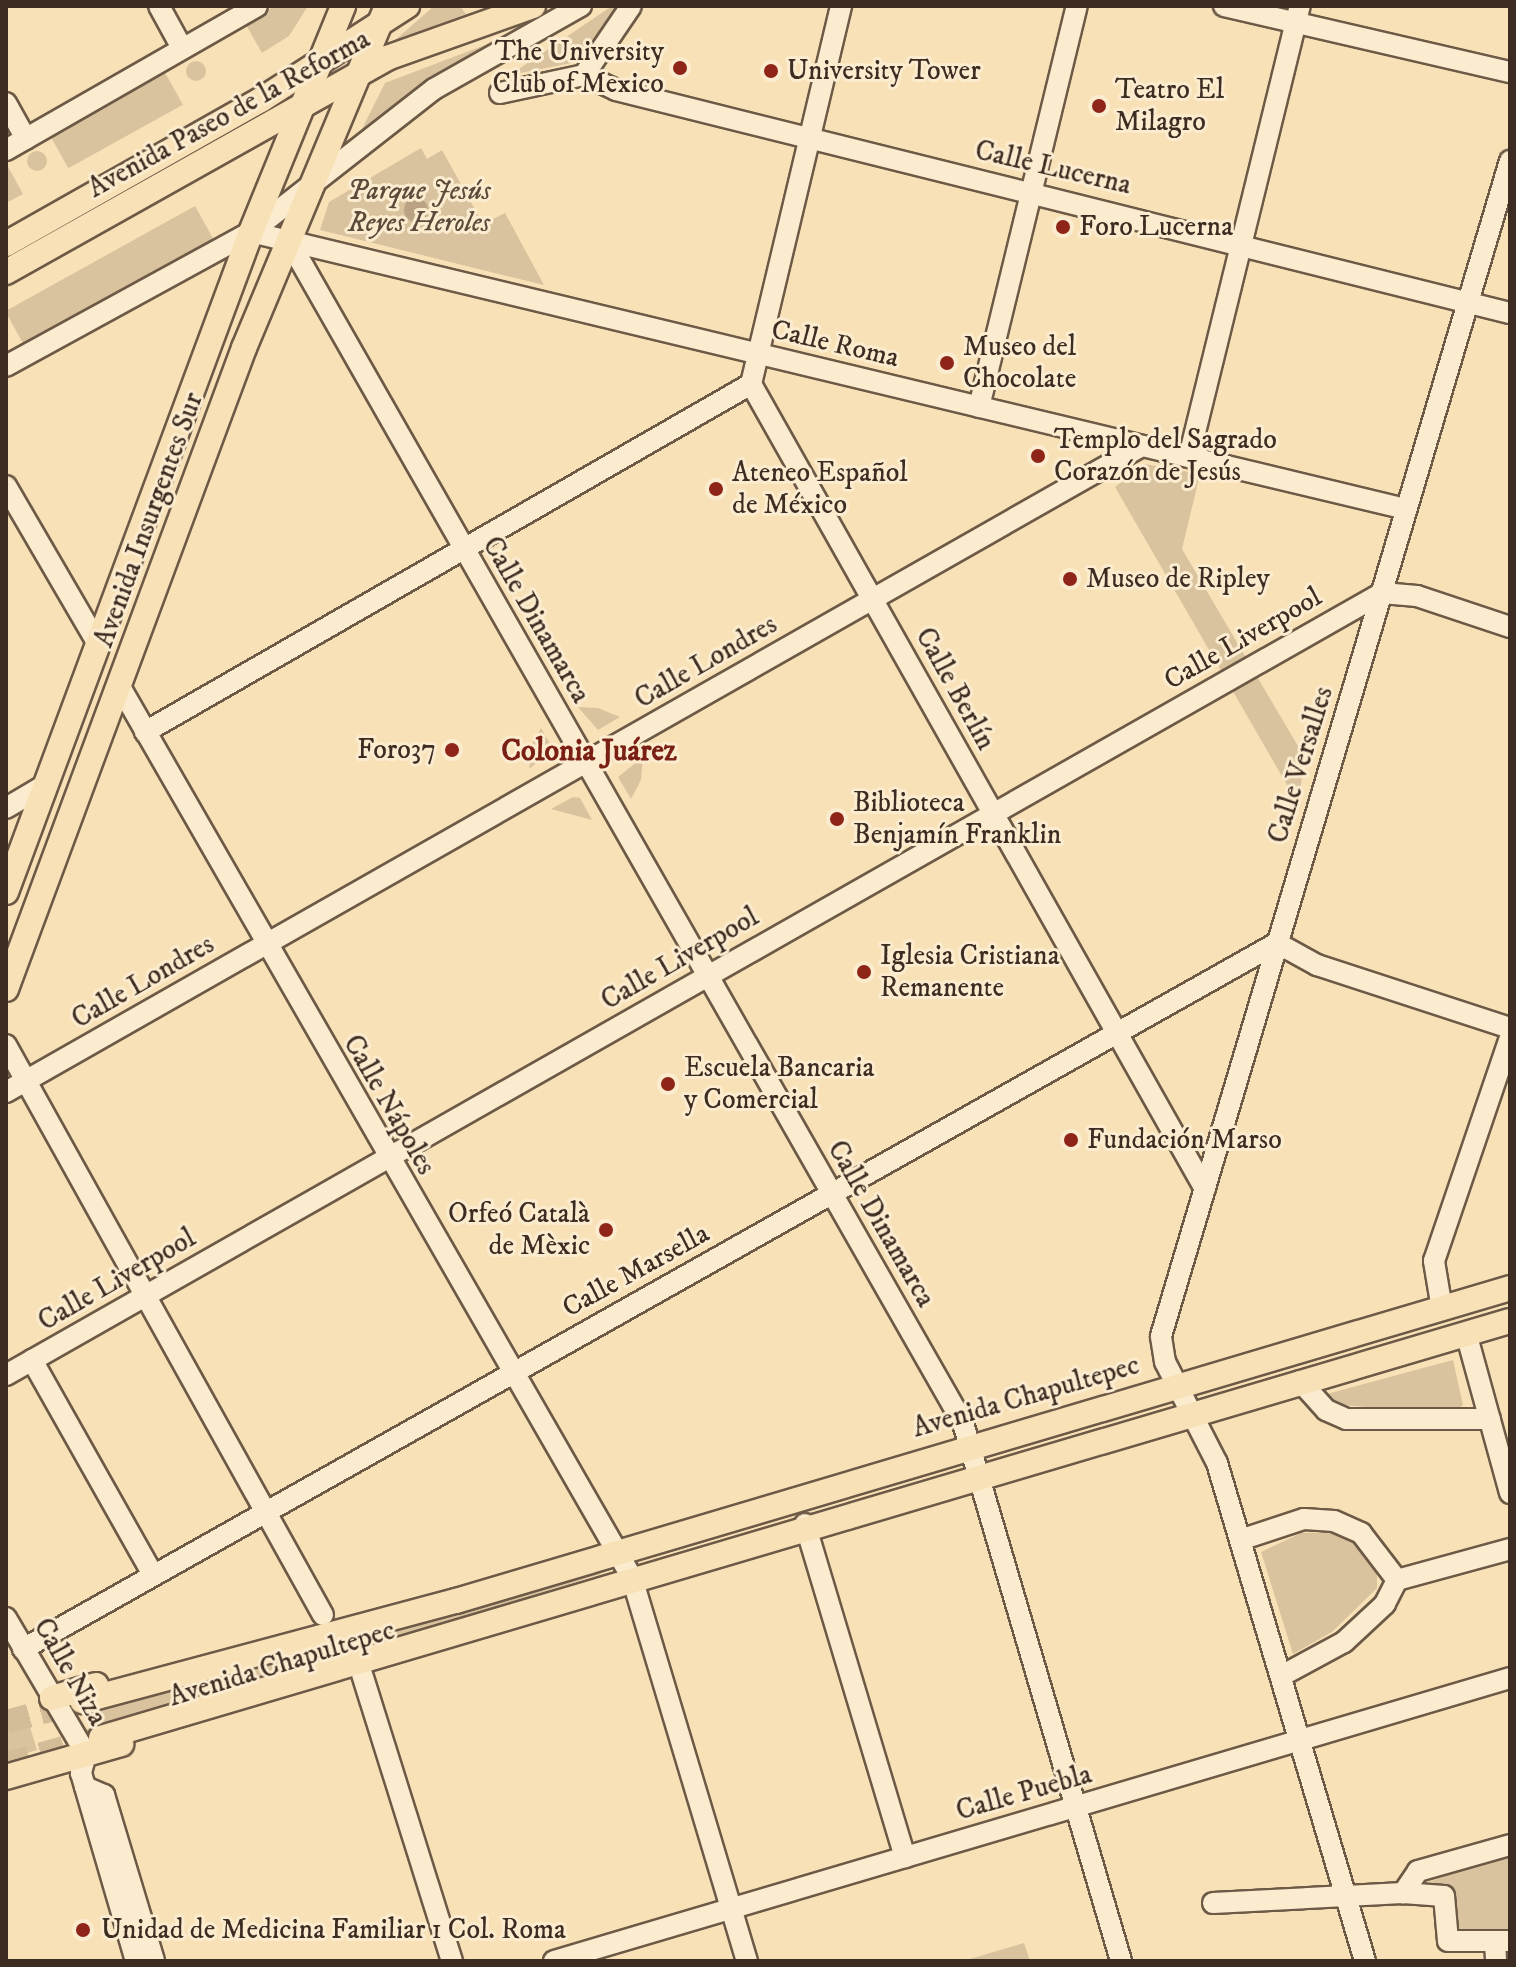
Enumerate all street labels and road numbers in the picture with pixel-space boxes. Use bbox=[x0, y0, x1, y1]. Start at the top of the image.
street label: Avenida Paseo de la Reforma bbox=[82, 22, 376, 206]
street label: Calle Lucerna bbox=[972, 134, 1134, 202]
street label: Calle Roma bbox=[768, 313, 902, 375]
street label: Avenida Insurgentes Sur bbox=[87, 388, 211, 652]
street label: Calle Dinamarca bbox=[475, 531, 597, 709]
street label: Calle Liverpool bbox=[1158, 580, 1328, 698]
street label: Calle Londres bbox=[629, 608, 783, 716]
street label: Calle Berlín bbox=[908, 622, 1002, 756]
street label: Calle Versalles bbox=[1261, 683, 1341, 847]
street label: Calle Liverpool bbox=[595, 900, 765, 1018]
street label: Calle Londres bbox=[66, 928, 220, 1036]
street label: Calle Nápoles bbox=[335, 1029, 443, 1181]
street label: Calle Dinamarca bbox=[820, 1135, 942, 1313]
street label: Calle Marsella bbox=[557, 1217, 715, 1325]
street label: Calle Liverpool bbox=[32, 1221, 202, 1339]
street label: Avenida Chapultepec bbox=[909, 1349, 1143, 1445]
street label: Calle Niza bbox=[26, 1612, 114, 1732]
street label: Avenida Chapultepec bbox=[165, 1614, 399, 1714]
street label: Calle Puebla bbox=[952, 1758, 1096, 1828]

